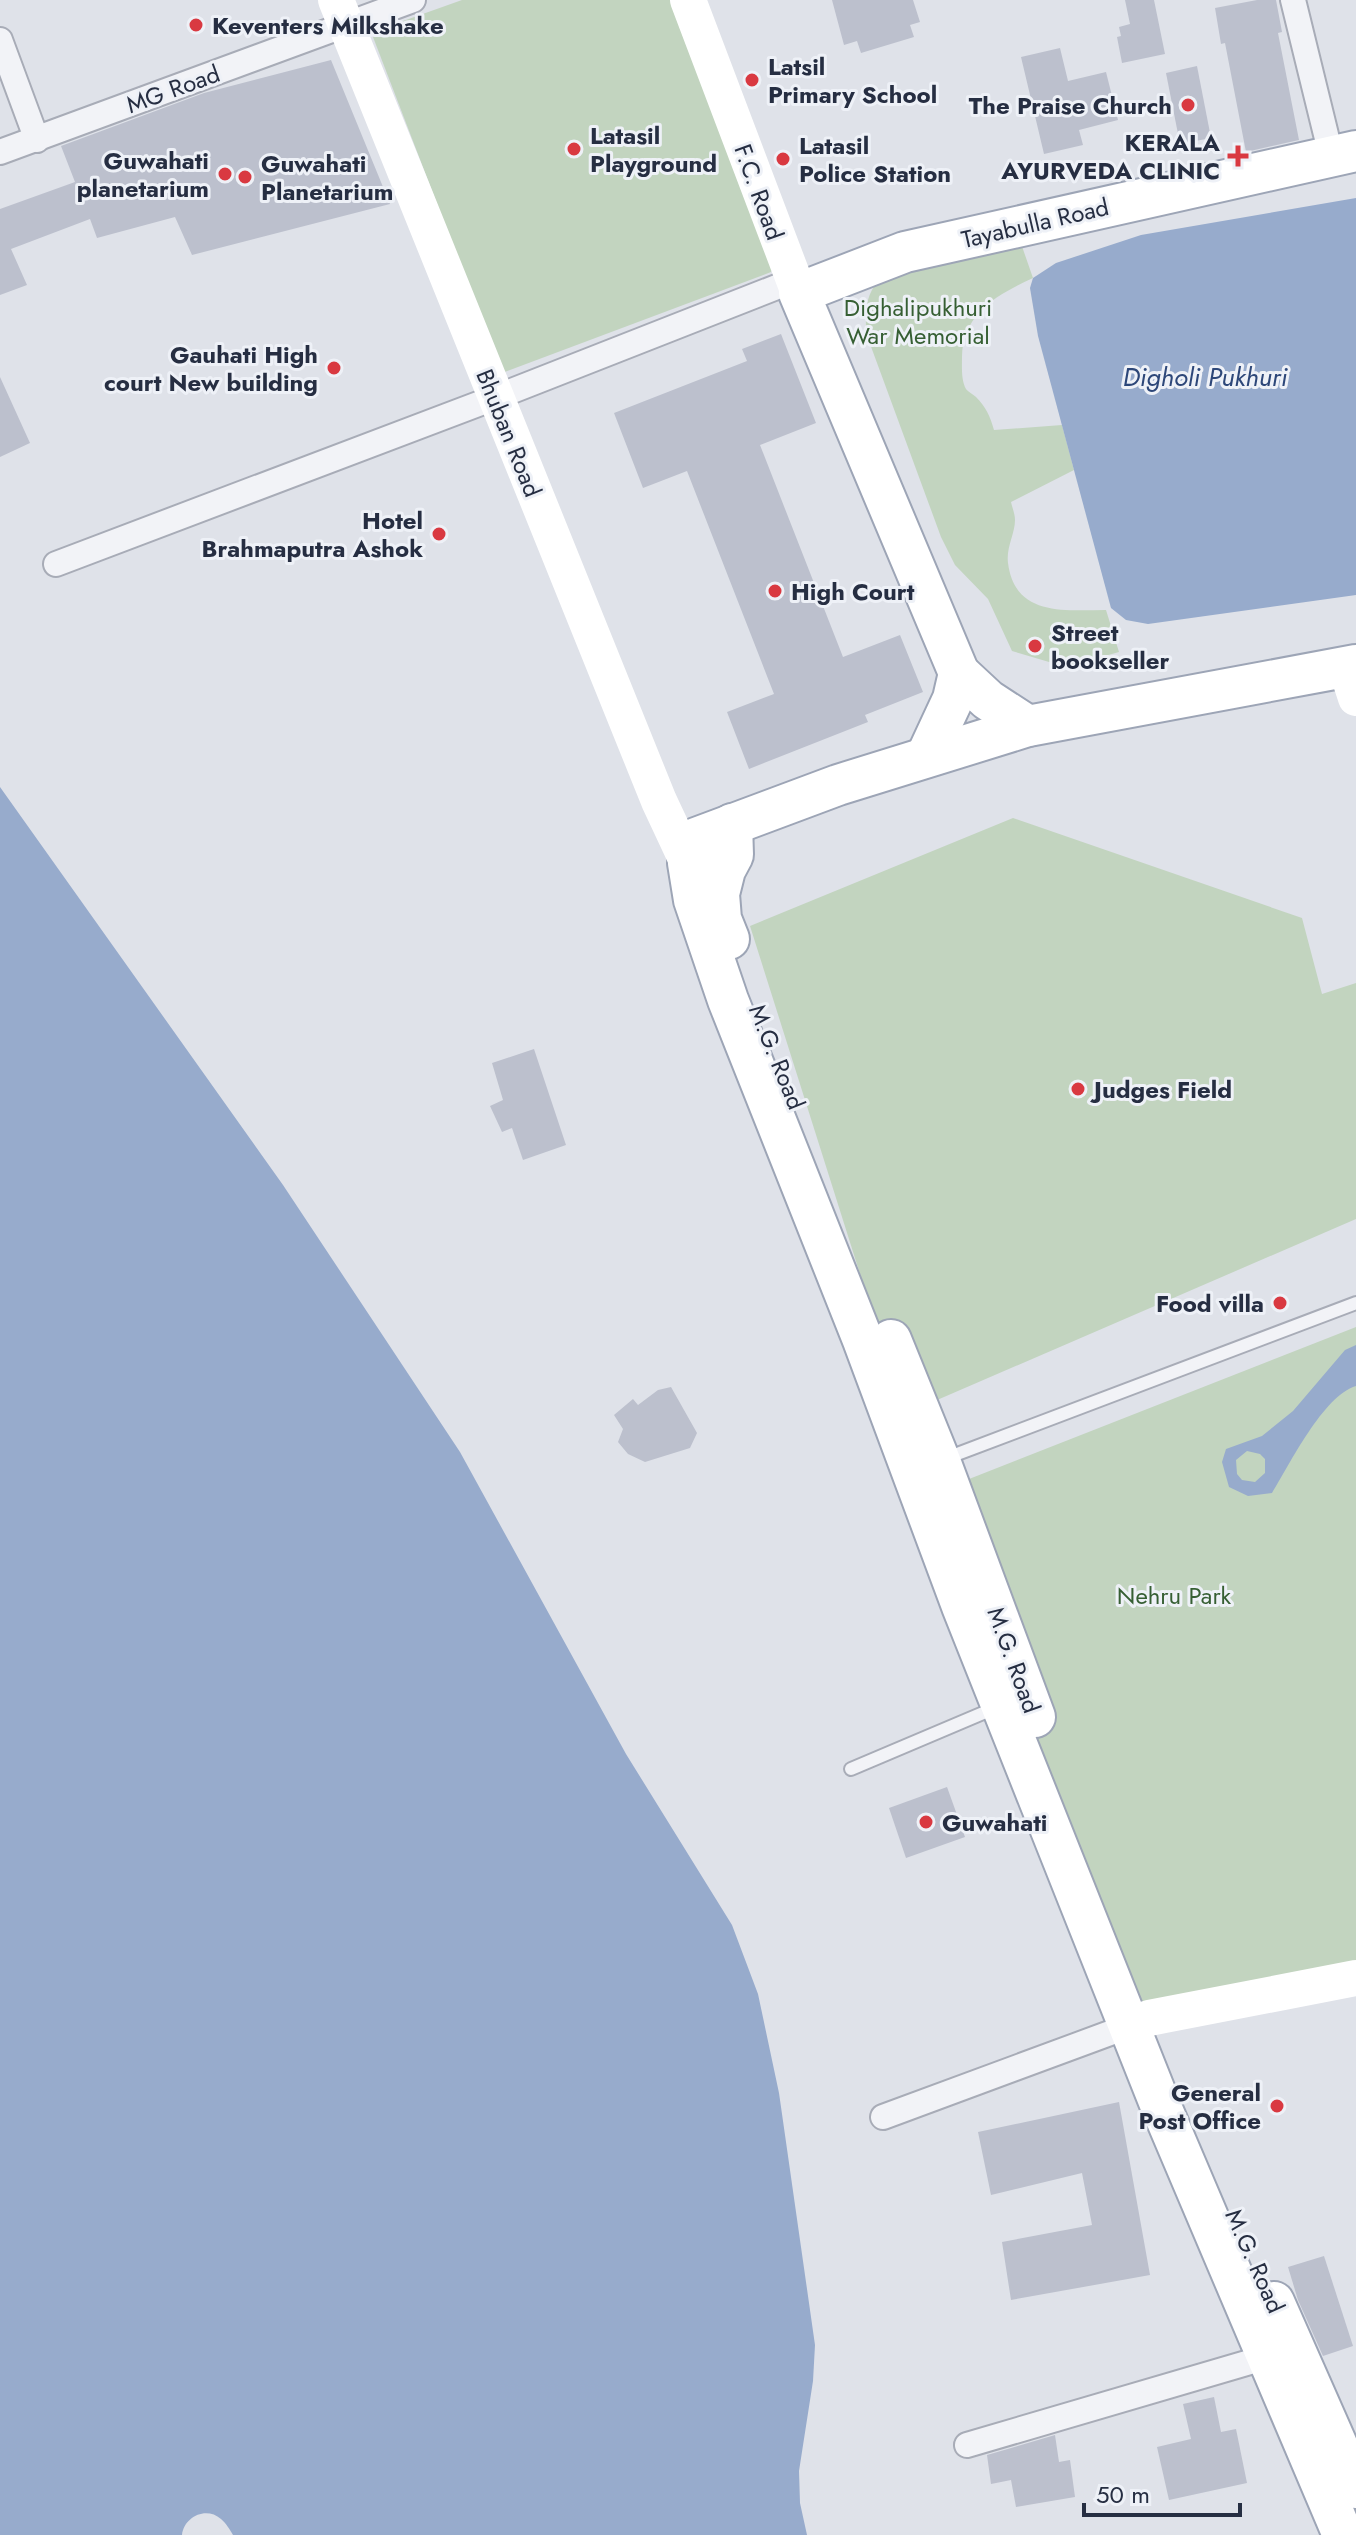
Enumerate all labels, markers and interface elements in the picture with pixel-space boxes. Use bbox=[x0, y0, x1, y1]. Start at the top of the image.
place label: Keventers Milkshake bbox=[212, 8, 444, 43]
marker: Keventers Milkshake bbox=[187, 16, 205, 34]
place label: Latsil Primary School bbox=[768, 49, 937, 112]
street label: MG Road bbox=[121, 56, 225, 122]
marker: Latsil Primary School bbox=[743, 71, 761, 89]
place label: The Praise Church bbox=[969, 88, 1172, 123]
marker: The Praise Church bbox=[1179, 96, 1197, 114]
place label: Latasil Playground bbox=[590, 118, 717, 181]
place label: KERALA AYURVEDA CLINIC bbox=[1000, 125, 1220, 188]
place label: Latasil Police Station bbox=[799, 128, 951, 191]
street label: F.C. Road bbox=[725, 139, 793, 245]
marker: Latasil Playground bbox=[565, 140, 583, 158]
place label: Guwahati planetarium bbox=[77, 143, 209, 206]
marker: KERALA AYURVEDA CLINIC bbox=[1227, 145, 1249, 167]
place label: Guwahati Planetarium bbox=[261, 146, 393, 209]
marker: Latasil Police Station bbox=[774, 150, 792, 168]
marker: Guwahati planetarium bbox=[216, 165, 234, 183]
marker: Guwahati Planetarium bbox=[236, 168, 254, 186]
street label: Tayabulla Road bbox=[958, 189, 1112, 257]
park label: Dighalipukhuri War Memorial bbox=[844, 290, 992, 353]
place label: Gauhati High court New building bbox=[104, 337, 318, 400]
water label: Digholi Pukhuri bbox=[1123, 358, 1288, 396]
marker: Gauhati High court New building bbox=[325, 359, 343, 377]
street label: Bhuban Road bbox=[467, 364, 551, 502]
place label: Hotel Brahmaputra Ashok bbox=[202, 503, 423, 566]
marker: Hotel Brahmaputra Ashok bbox=[430, 525, 448, 543]
place label: High Court bbox=[791, 574, 915, 609]
marker: High Court bbox=[766, 582, 784, 600]
place label: Street bookseller bbox=[1051, 615, 1169, 678]
marker: Street bookseller bbox=[1026, 637, 1044, 655]
street label: M.G. Road bbox=[740, 999, 814, 1115]
place label: Judges Field bbox=[1090, 1072, 1232, 1107]
marker: Judges Field bbox=[1069, 1080, 1087, 1098]
place label: Food villa bbox=[1156, 1286, 1264, 1321]
marker: Food villa bbox=[1271, 1294, 1289, 1312]
park label: Nehru Park bbox=[1117, 1578, 1232, 1613]
street label: M.G. Road bbox=[979, 1602, 1049, 1718]
place label: Guwahati bbox=[942, 1805, 1047, 1840]
marker: Guwahati bbox=[917, 1813, 935, 1831]
place label: General Post Office bbox=[1138, 2075, 1261, 2138]
marker: General Post Office bbox=[1268, 2097, 1286, 2115]
street label: M.G. Road bbox=[1216, 2203, 1294, 2319]
scale bar bbox=[1084, 2467, 1240, 2517]
text: 50 m bbox=[1096, 2477, 1150, 2512]

